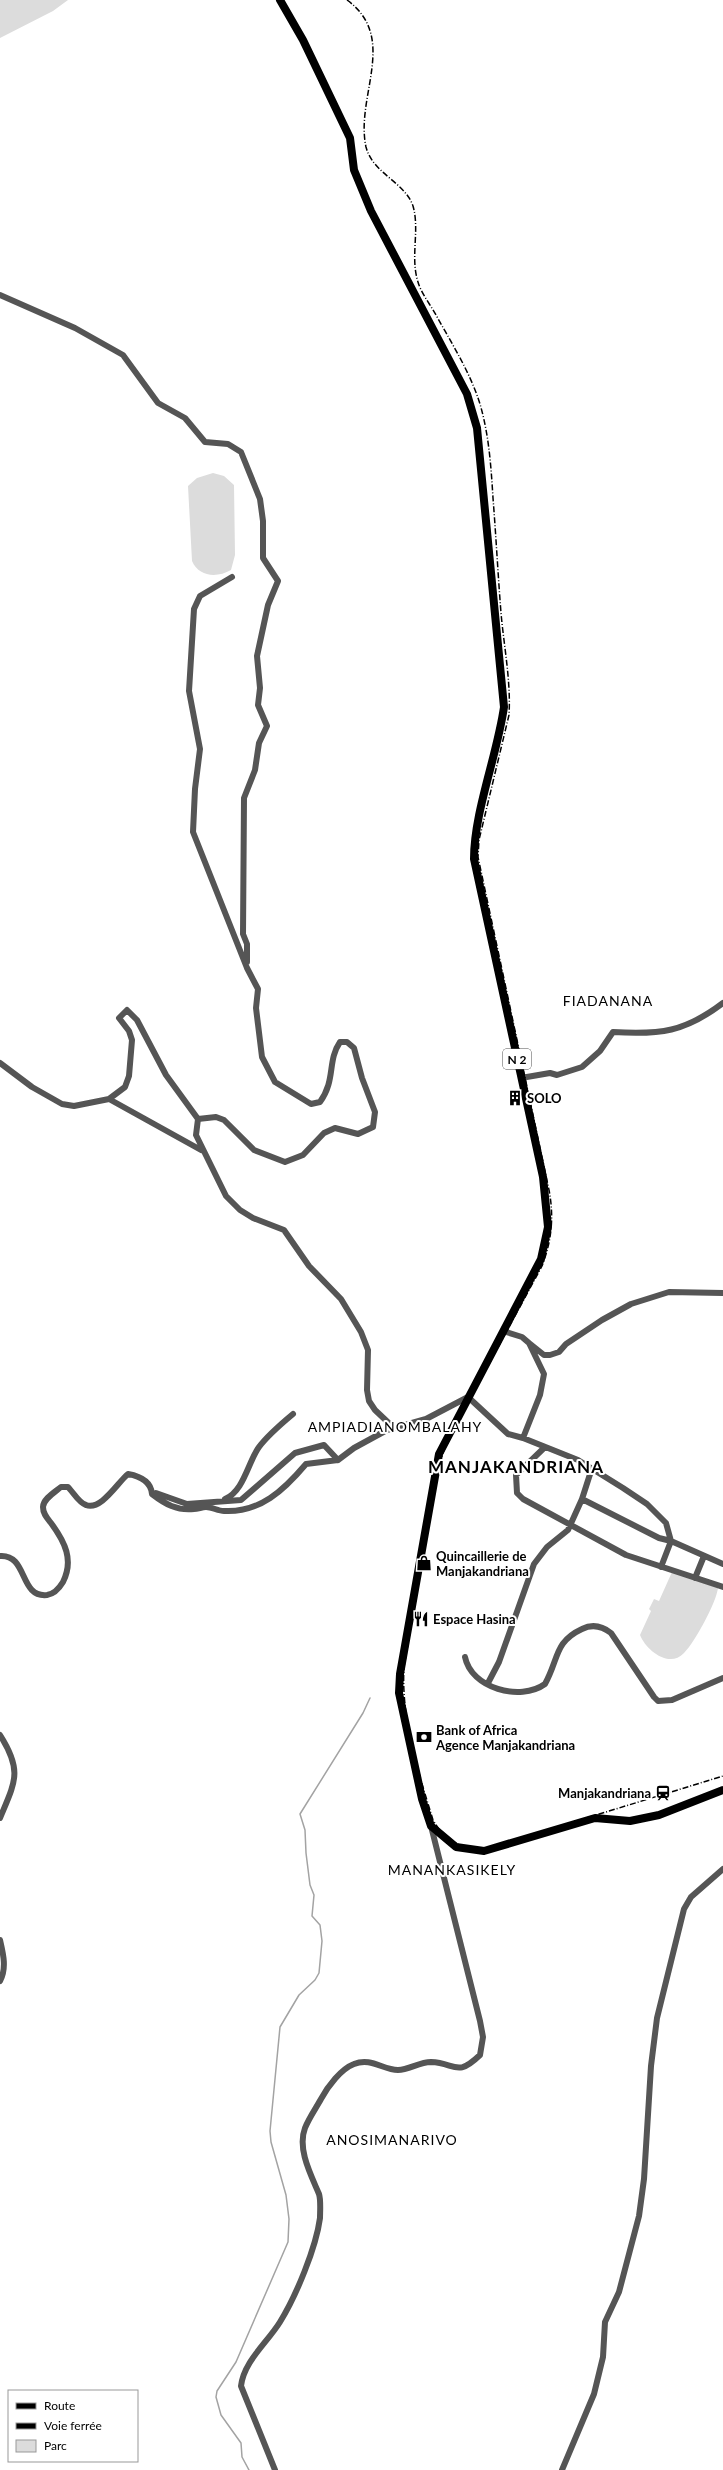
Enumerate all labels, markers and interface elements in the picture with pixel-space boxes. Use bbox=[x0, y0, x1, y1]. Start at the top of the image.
district label: FIADANANA bbox=[563, 992, 653, 1009]
road number: N 2 bbox=[503, 1049, 531, 1069]
building icon: SOLO bbox=[506, 1089, 524, 1107]
place label: SOLO bbox=[527, 1090, 562, 1106]
district label: AMPIADIANOMBALAHY bbox=[308, 1418, 482, 1435]
district label: MANJAKANDRIANA bbox=[428, 1456, 604, 1477]
place label: Quincaillerie de Manjakandriana bbox=[436, 1548, 529, 1579]
shop icon: Quincaillerie de Manjakandriana bbox=[415, 1554, 433, 1572]
restaurant icon: Espace Hasina bbox=[412, 1610, 430, 1628]
place label: Espace Hasina bbox=[433, 1611, 516, 1627]
place label: Bank of Africa Agence Manjakandriana bbox=[435, 1722, 575, 1753]
bank icon: Bank of Africa Agence Manjakandriana bbox=[415, 1728, 433, 1746]
station icon: Manjakandriana bbox=[654, 1784, 672, 1802]
place label: Manjakandriana bbox=[558, 1785, 651, 1801]
district label: MANANKASIKELY bbox=[388, 1861, 516, 1878]
district label: ANOSIMANARIVO bbox=[326, 2131, 458, 2148]
legend bbox=[8, 2390, 138, 2462]
text: Route bbox=[44, 2398, 75, 2413]
text: Voie ferrée bbox=[44, 2418, 102, 2433]
text: Parc bbox=[44, 2438, 67, 2453]

